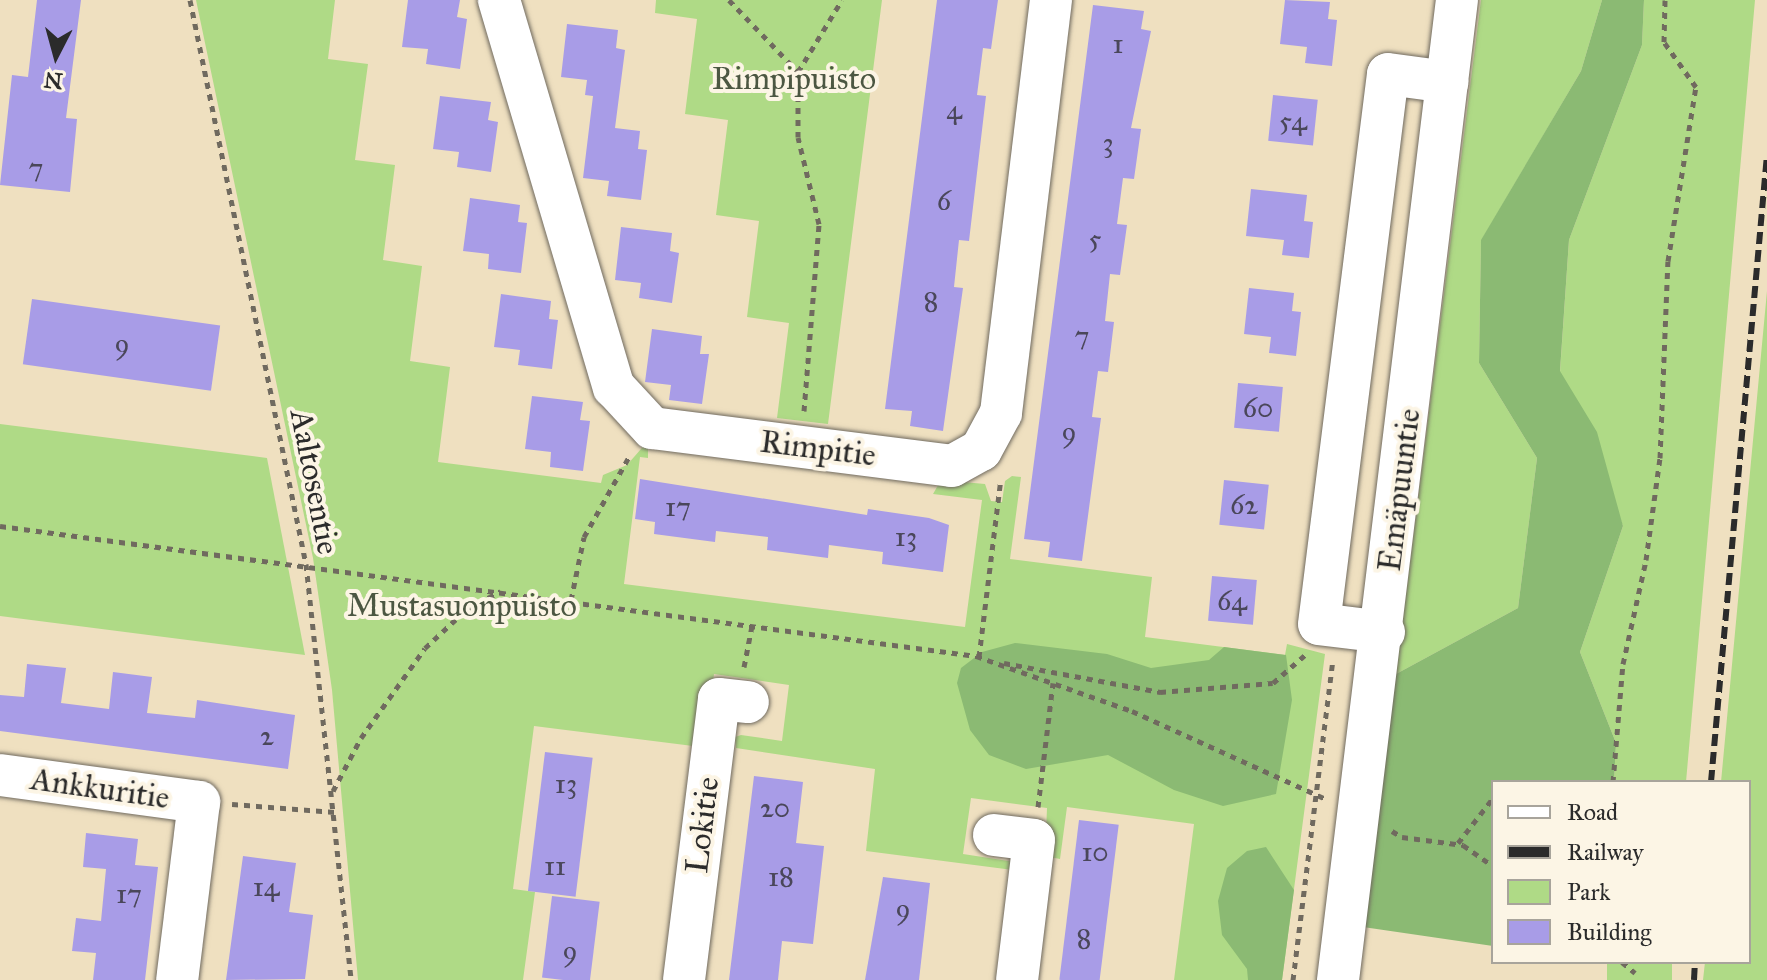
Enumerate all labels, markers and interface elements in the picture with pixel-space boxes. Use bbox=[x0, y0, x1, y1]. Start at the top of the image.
north arrow bbox=[16, 16, 96, 96]
house number: 1 bbox=[1112, 27, 1124, 61]
park label: Rimpipuisto bbox=[712, 60, 876, 98]
text: N bbox=[43, 66, 64, 95]
house number: 4 bbox=[946, 93, 962, 127]
house number: 54 bbox=[1279, 104, 1307, 138]
house number: 3 bbox=[1102, 126, 1114, 160]
house number: 7 bbox=[29, 151, 43, 185]
house number: 6 bbox=[937, 184, 951, 218]
house number: 5 bbox=[1088, 222, 1102, 256]
house number: 8 bbox=[924, 285, 938, 319]
house number: 7 bbox=[1075, 319, 1089, 353]
house number: 9 bbox=[114, 327, 130, 361]
house number: 60 bbox=[1243, 391, 1273, 425]
street label: Aaltosentie bbox=[281, 406, 347, 558]
street label: Emäpuuntie bbox=[1371, 406, 1429, 574]
house number: 9 bbox=[1061, 415, 1077, 449]
street label: Rimpitie bbox=[758, 423, 878, 475]
house number: 62 bbox=[1230, 488, 1258, 522]
house number: 17 bbox=[665, 490, 691, 524]
house number: 13 bbox=[895, 520, 917, 554]
house number: 64 bbox=[1217, 584, 1247, 618]
park label: Mustasuonpuisto bbox=[347, 587, 577, 625]
house number: 2 bbox=[260, 719, 274, 753]
street label: Ankkuritie bbox=[28, 760, 172, 818]
house number: 13 bbox=[555, 767, 577, 801]
street label: Lokitie bbox=[678, 775, 728, 875]
legend bbox=[1491, 780, 1751, 964]
house number: 20 bbox=[760, 791, 790, 825]
text: Road bbox=[1567, 797, 1618, 827]
house number: 10 bbox=[1081, 835, 1109, 869]
text: Railway bbox=[1567, 837, 1644, 867]
house number: 11 bbox=[544, 849, 566, 883]
house number: 18 bbox=[768, 860, 794, 894]
house number: 14 bbox=[253, 870, 279, 904]
house number: 17 bbox=[116, 877, 142, 911]
text: Park bbox=[1567, 877, 1610, 907]
house number: 9 bbox=[895, 892, 911, 926]
text: Building bbox=[1567, 917, 1652, 947]
house number: 8 bbox=[1077, 922, 1091, 956]
house number: 9 bbox=[562, 934, 578, 968]

